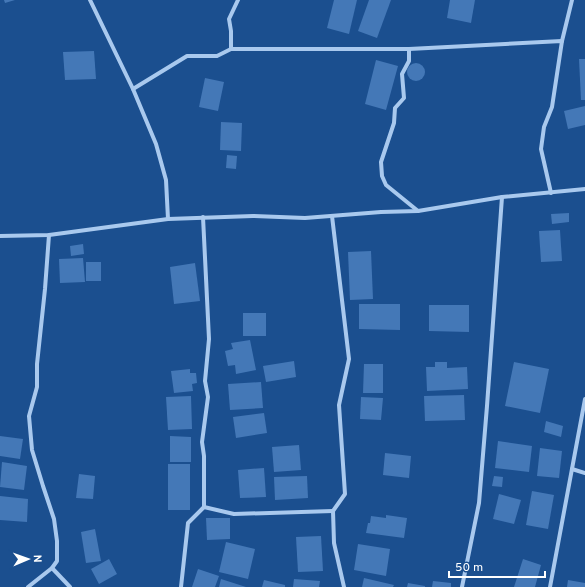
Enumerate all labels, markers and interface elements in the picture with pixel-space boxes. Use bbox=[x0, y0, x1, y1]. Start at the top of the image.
north arrow bbox=[8, 539, 48, 579]
scale bar bbox=[449, 553, 545, 579]
text: N bbox=[30, 554, 44, 563]
text: 50 m bbox=[455, 560, 483, 576]

